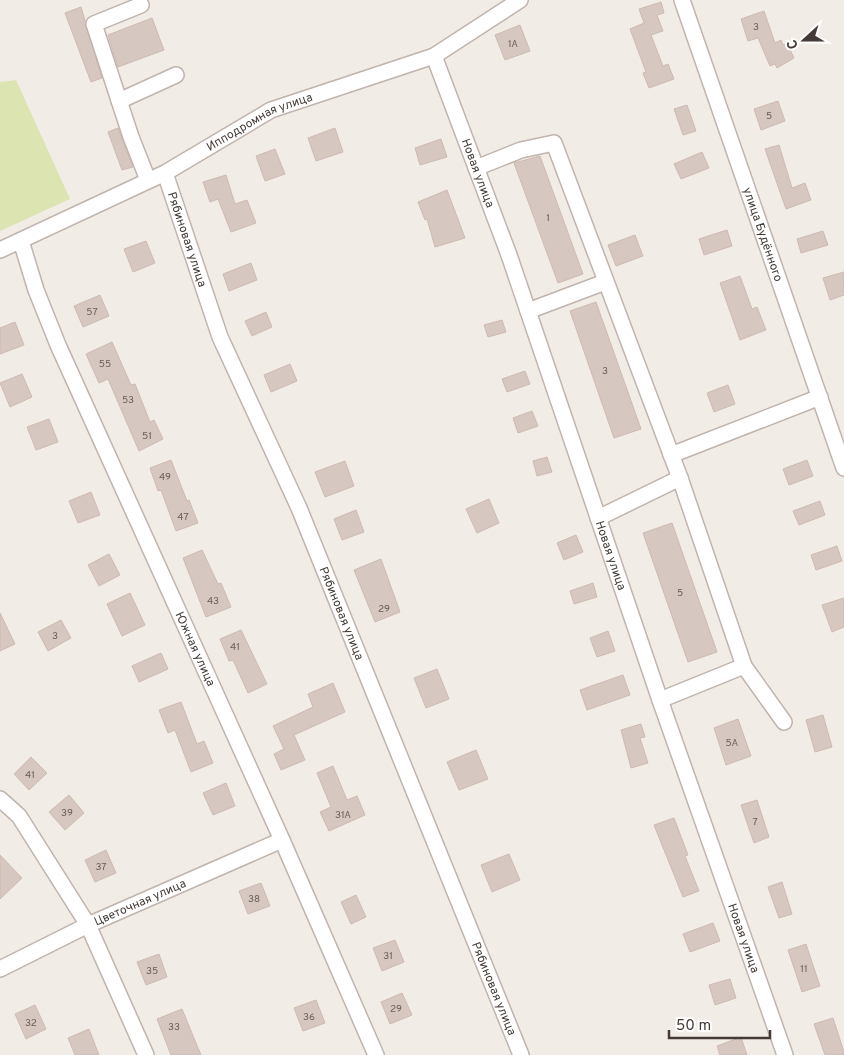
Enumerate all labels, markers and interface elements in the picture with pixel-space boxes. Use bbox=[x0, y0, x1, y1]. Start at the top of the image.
north arrow bbox=[779, 15, 829, 65]
house number: 3 bbox=[753, 21, 759, 34]
text: С bbox=[784, 37, 803, 51]
house number: 1А bbox=[508, 38, 518, 51]
street label: Ипподромная улица bbox=[204, 90, 315, 155]
house number: 5 bbox=[766, 110, 772, 123]
street label: Новая улица bbox=[457, 137, 497, 210]
street label: улица Будённого bbox=[738, 185, 786, 284]
street label: Рябиновая улица bbox=[163, 190, 210, 289]
house number: 1 bbox=[546, 212, 550, 225]
house number: 57 bbox=[86, 306, 98, 319]
house number: 55 bbox=[99, 358, 111, 371]
house number: 3 bbox=[602, 365, 608, 378]
house number: 53 bbox=[122, 394, 134, 407]
house number: 51 bbox=[142, 430, 152, 443]
house number: 49 bbox=[159, 471, 171, 484]
house number: 47 bbox=[177, 511, 189, 524]
street label: Новая улица bbox=[591, 519, 629, 593]
street label: Рябиновая улица bbox=[315, 565, 367, 663]
house number: 5 bbox=[677, 587, 683, 600]
house number: 43 bbox=[207, 595, 219, 608]
house number: 29 bbox=[378, 603, 390, 616]
street label: Южная улица bbox=[171, 609, 218, 689]
house number: 3 bbox=[52, 630, 58, 643]
house number: 41 bbox=[230, 641, 240, 654]
house number: 5А bbox=[726, 737, 739, 750]
house number: 41 bbox=[25, 769, 35, 782]
house number: 39 bbox=[61, 807, 73, 820]
house number: 31А bbox=[335, 809, 351, 822]
house number: 7 bbox=[752, 816, 758, 829]
house number: 37 bbox=[95, 861, 107, 874]
street label: Цветочная улица bbox=[92, 876, 189, 930]
house number: 38 bbox=[248, 893, 260, 906]
street label: Новая улица bbox=[723, 902, 762, 975]
street label: Рябиновая улица bbox=[467, 940, 519, 1038]
house number: 31 bbox=[383, 950, 393, 963]
house number: 11 bbox=[800, 963, 808, 976]
house number: 35 bbox=[146, 965, 158, 978]
house number: 29 bbox=[390, 1003, 402, 1016]
scale bar bbox=[669, 1008, 770, 1040]
house number: 36 bbox=[303, 1011, 315, 1024]
house number: 32 bbox=[25, 1017, 37, 1030]
text: 50 m bbox=[676, 1017, 711, 1036]
house number: 33 bbox=[168, 1021, 180, 1034]

